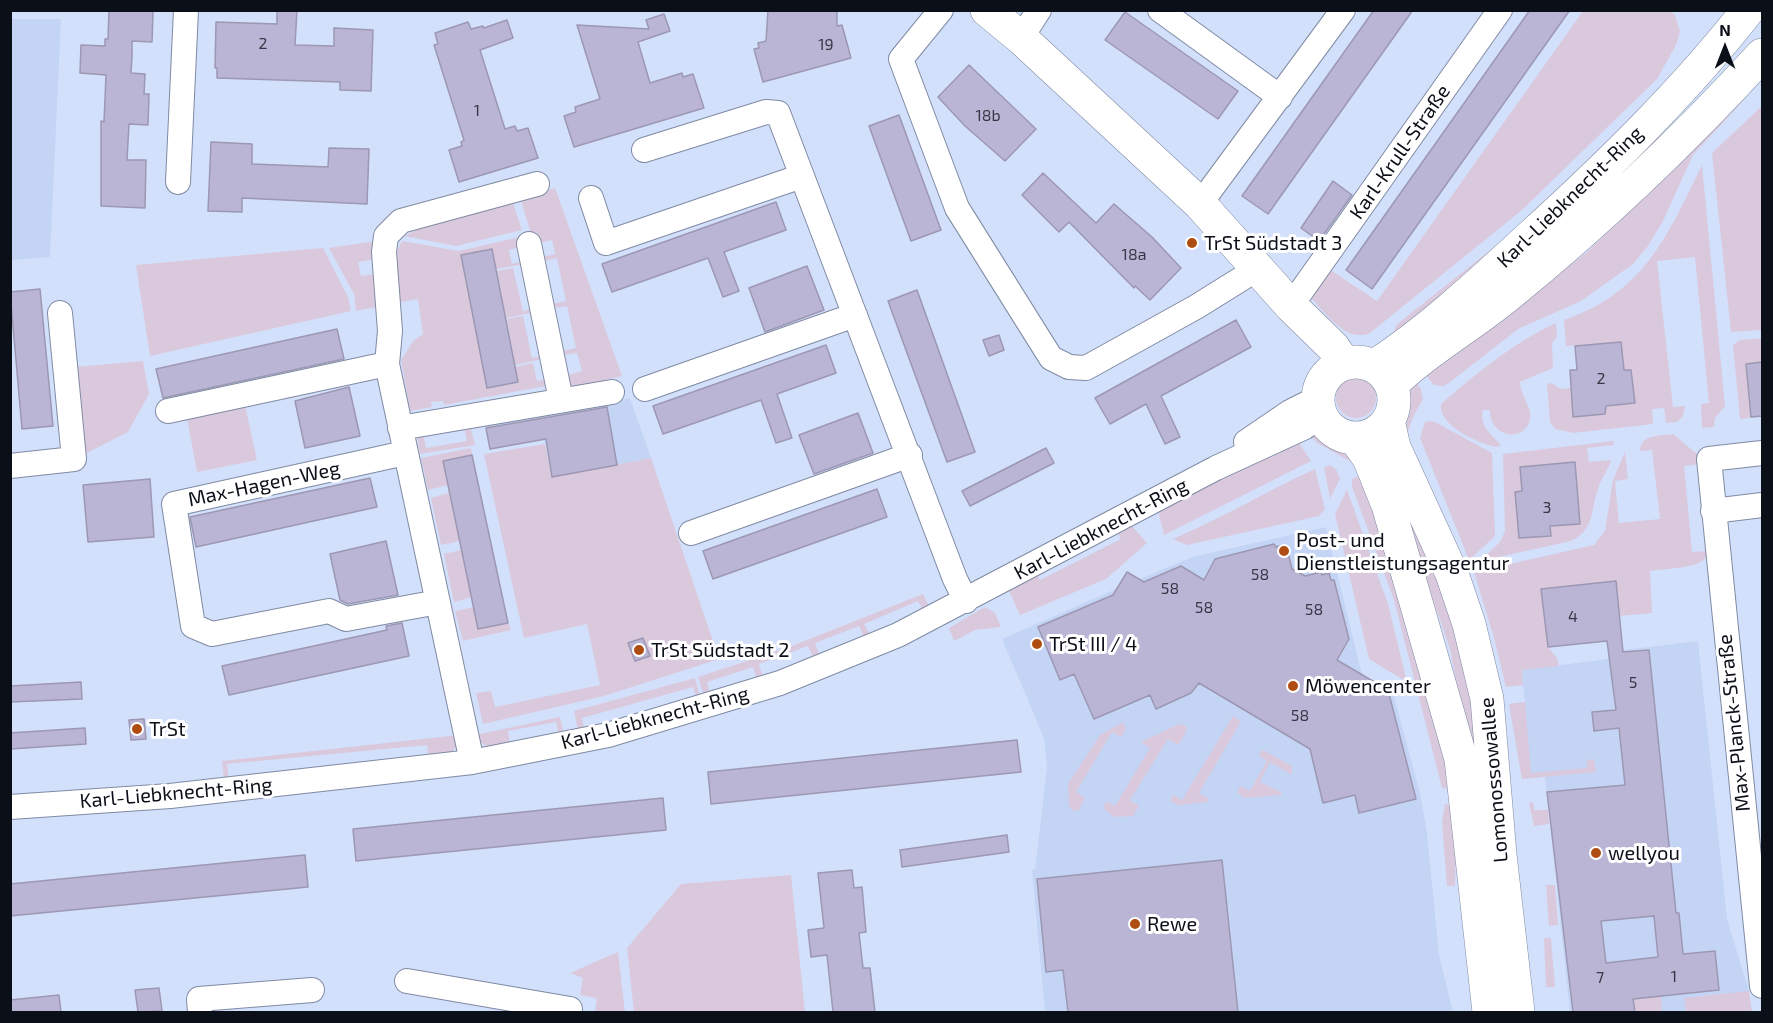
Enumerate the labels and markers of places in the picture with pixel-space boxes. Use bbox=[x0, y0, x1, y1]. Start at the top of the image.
place label: TrSt Südstadt 3 bbox=[1204, 231, 1342, 255]
marker: TrSt Südstadt 3 bbox=[1185, 236, 1199, 250]
place label: Post- und Dienstleistungsagentur bbox=[1296, 528, 1510, 575]
marker: Post- und Dienstleistungsagentur bbox=[1277, 544, 1291, 558]
place label: TrSt III / 4 bbox=[1049, 632, 1137, 656]
marker: TrSt III / 4 bbox=[1030, 637, 1044, 651]
place label: TrSt Südstadt 2 bbox=[651, 638, 790, 662]
marker: TrSt Südstadt 2 bbox=[632, 643, 646, 657]
place label: Möwencenter bbox=[1305, 674, 1431, 698]
marker: Möwencenter bbox=[1286, 679, 1300, 693]
place label: TrSt bbox=[149, 717, 185, 741]
marker: TrSt bbox=[130, 722, 144, 736]
place label: wellyou bbox=[1608, 841, 1680, 865]
marker: wellyou bbox=[1589, 846, 1603, 860]
place label: Rewe bbox=[1147, 912, 1197, 936]
marker: Rewe bbox=[1128, 917, 1142, 931]

